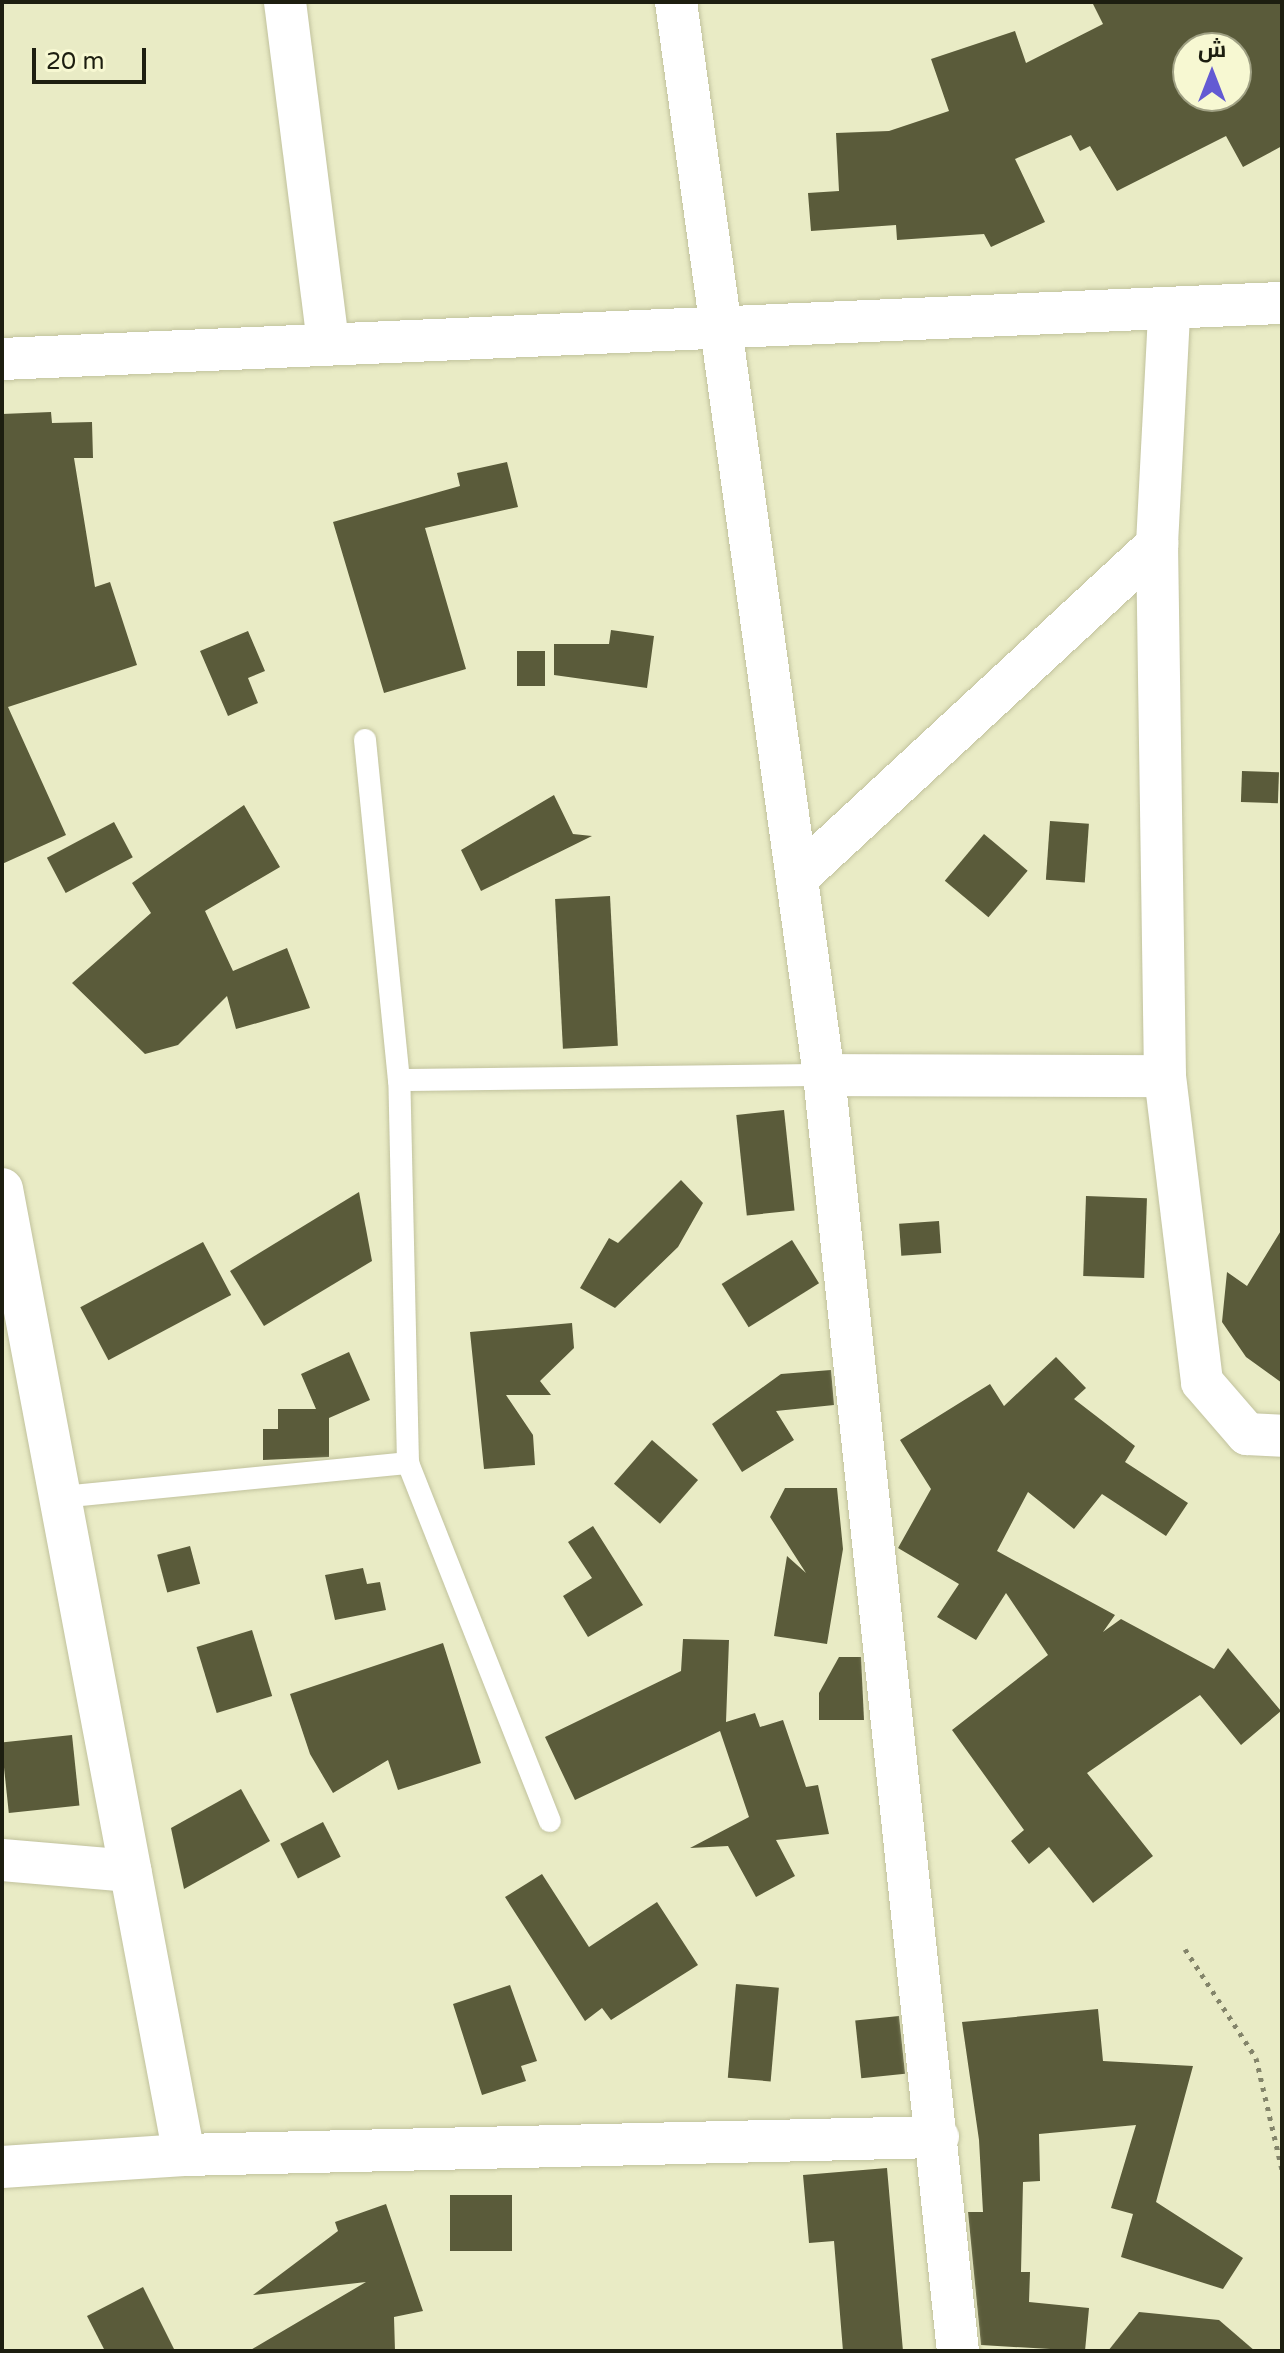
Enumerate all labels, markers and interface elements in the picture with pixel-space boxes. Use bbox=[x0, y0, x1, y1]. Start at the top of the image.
scale bar bbox=[36, 32, 150, 82]
north arrow bbox=[1172, 32, 1252, 112]
text: ش bbox=[1198, 37, 1226, 63]
text: 20 m bbox=[46, 47, 104, 76]

